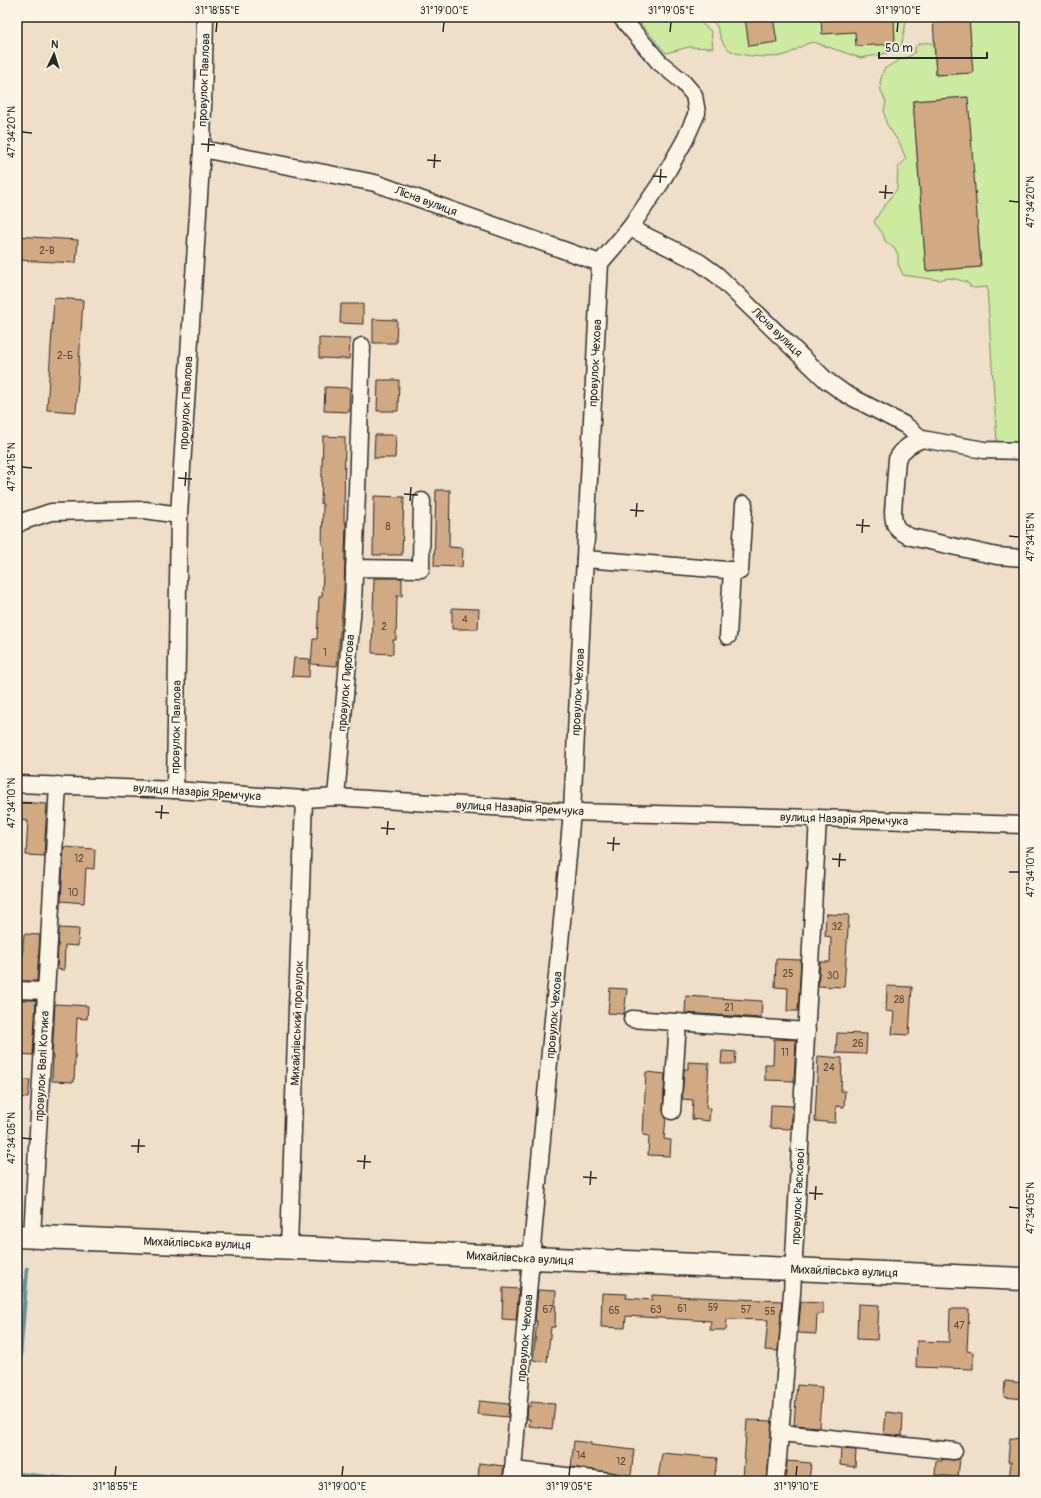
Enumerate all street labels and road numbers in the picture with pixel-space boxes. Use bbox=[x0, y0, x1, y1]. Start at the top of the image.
street label: провулок Павлова bbox=[195, 33, 214, 127]
street label: Лісна вулиця bbox=[392, 183, 459, 220]
street label: Лісна вулиця bbox=[747, 304, 806, 361]
street label: провулок Чехова bbox=[586, 318, 605, 407]
street label: провулок Павлова bbox=[177, 355, 196, 450]
street label: провулок Пирогова bbox=[335, 633, 358, 732]
street label: провулок Чехова bbox=[569, 647, 588, 736]
street label: провулок Павлова bbox=[168, 680, 185, 774]
street label: вулиця Назарія Яремчука bbox=[132, 781, 262, 804]
street label: вулиця Назарія Яремчука bbox=[455, 798, 585, 819]
street label: вулиця Назарія Яремчука bbox=[780, 810, 909, 829]
street label: Михайлівський провулок bbox=[288, 960, 307, 1086]
street label: провулок Чехова bbox=[543, 970, 566, 1059]
street label: провулок Валі Котика bbox=[32, 1010, 53, 1122]
street label: провулок Раскової bbox=[788, 1147, 809, 1245]
street label: Михайлівська вулиця bbox=[143, 1234, 251, 1253]
street label: Михайлівська вулиця bbox=[466, 1248, 574, 1269]
street label: Михайлівська вулиця bbox=[790, 1262, 898, 1281]
street label: провулок Чехова bbox=[514, 1293, 537, 1382]

